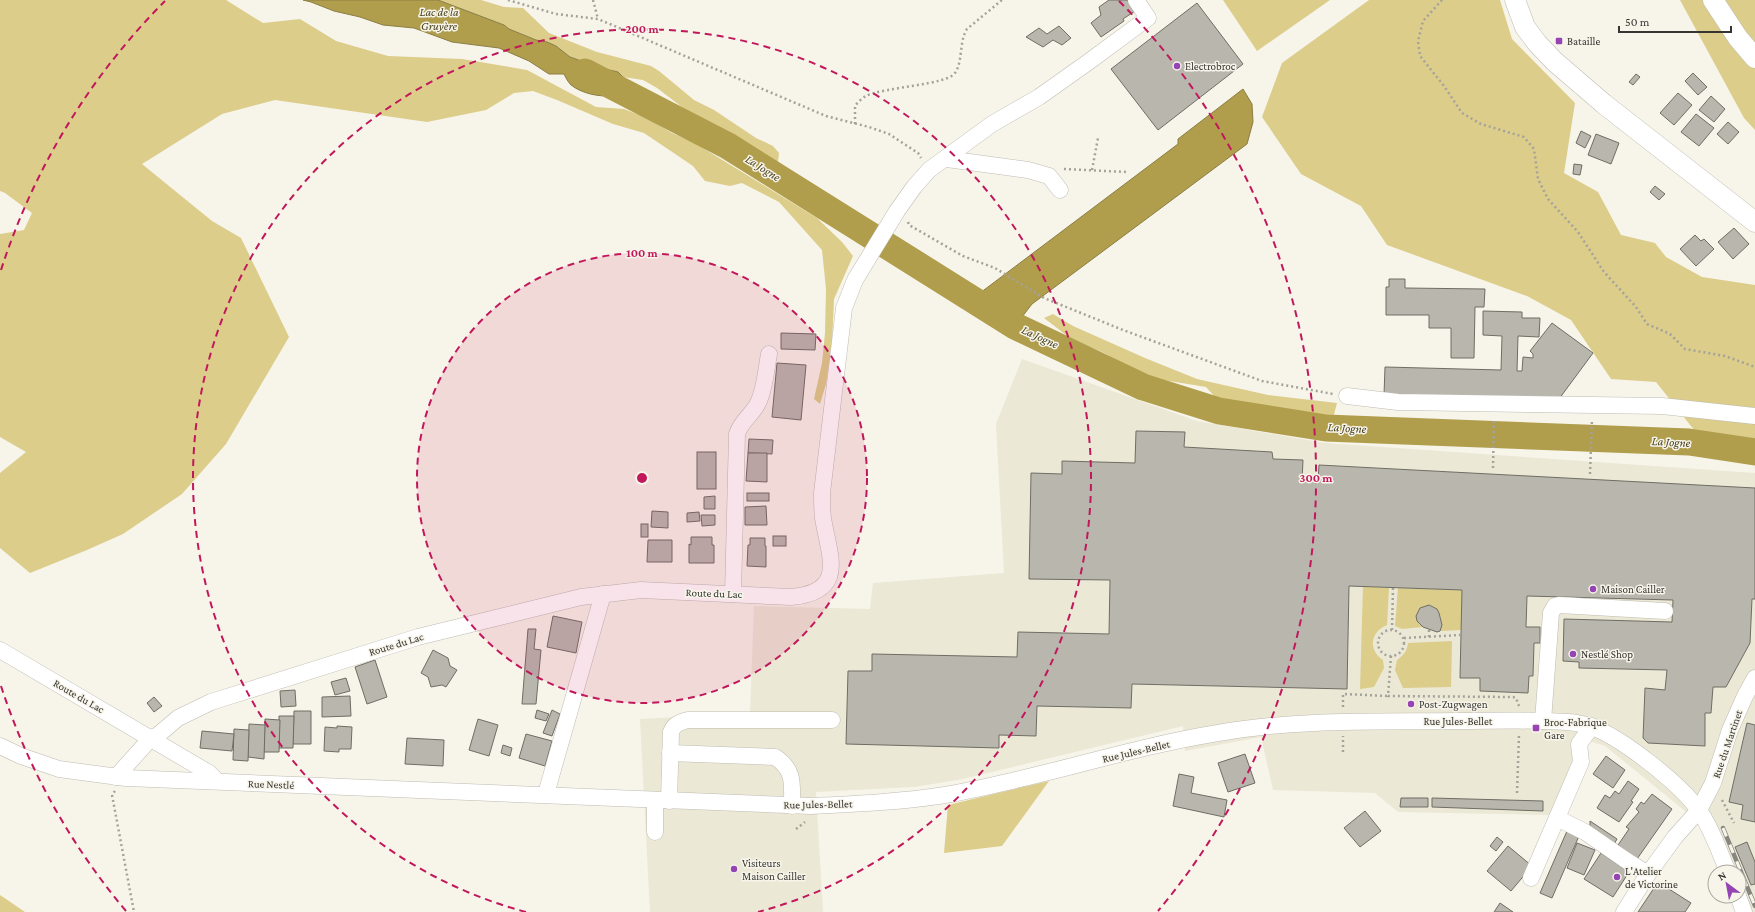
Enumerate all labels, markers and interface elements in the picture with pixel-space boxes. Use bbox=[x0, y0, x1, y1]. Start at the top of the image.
water label: Lac de la Gruyère bbox=[419, 5, 459, 33]
scale bar bbox=[1619, 8, 1731, 34]
text: 50 m bbox=[1625, 15, 1650, 29]
text: 200 m bbox=[625, 22, 659, 36]
place label: Bataille bbox=[1567, 35, 1600, 47]
marker: Bataille bbox=[1554, 36, 1564, 46]
place label: Electrobroc bbox=[1185, 60, 1236, 72]
marker: Electrobroc bbox=[1172, 61, 1182, 71]
water label: La Jogne bbox=[743, 152, 783, 184]
text: 100 m bbox=[626, 246, 659, 260]
water label: La Jogne bbox=[1020, 323, 1061, 352]
water label: La Jogne bbox=[1327, 420, 1367, 436]
water label: La Jogne bbox=[1651, 434, 1691, 450]
centre of rings bbox=[635, 471, 649, 485]
text: 300 m bbox=[1300, 471, 1333, 485]
place label: Maison Cailler bbox=[1601, 583, 1665, 595]
marker: Maison Cailler bbox=[1588, 584, 1598, 594]
street label: Route du Lac bbox=[686, 586, 743, 600]
street label: Route du Lac bbox=[367, 630, 425, 658]
place label: Nestlé Shop bbox=[1581, 648, 1633, 661]
marker: Nestlé Shop bbox=[1568, 649, 1578, 659]
street label: Route du Lac bbox=[52, 677, 107, 716]
place label: Post-Zugwagen bbox=[1419, 698, 1488, 711]
marker: Post-Zugwagen bbox=[1406, 699, 1416, 709]
street label: Rue du Martinet bbox=[1710, 708, 1744, 780]
street label: Rue Jules-Bellet bbox=[1424, 715, 1493, 728]
place label: Broc-Fabrique Gare bbox=[1544, 716, 1607, 741]
marker: Broc-Fabrique Gare bbox=[1531, 723, 1541, 733]
street label: Rue Jules-Bellet bbox=[1101, 737, 1172, 766]
street label: Rue Nestlé bbox=[248, 777, 295, 791]
street label: Rue Jules-Bellet bbox=[783, 797, 853, 812]
place label: Visiteurs Maison Cailler bbox=[742, 857, 806, 882]
marker: Visiteurs Maison Cailler bbox=[729, 864, 739, 874]
north arrow bbox=[1707, 864, 1747, 904]
place label: L'Atelier de Victorine bbox=[1625, 865, 1678, 890]
text: N bbox=[1715, 868, 1728, 883]
marker: L'Atelier de Victorine bbox=[1612, 872, 1622, 882]

